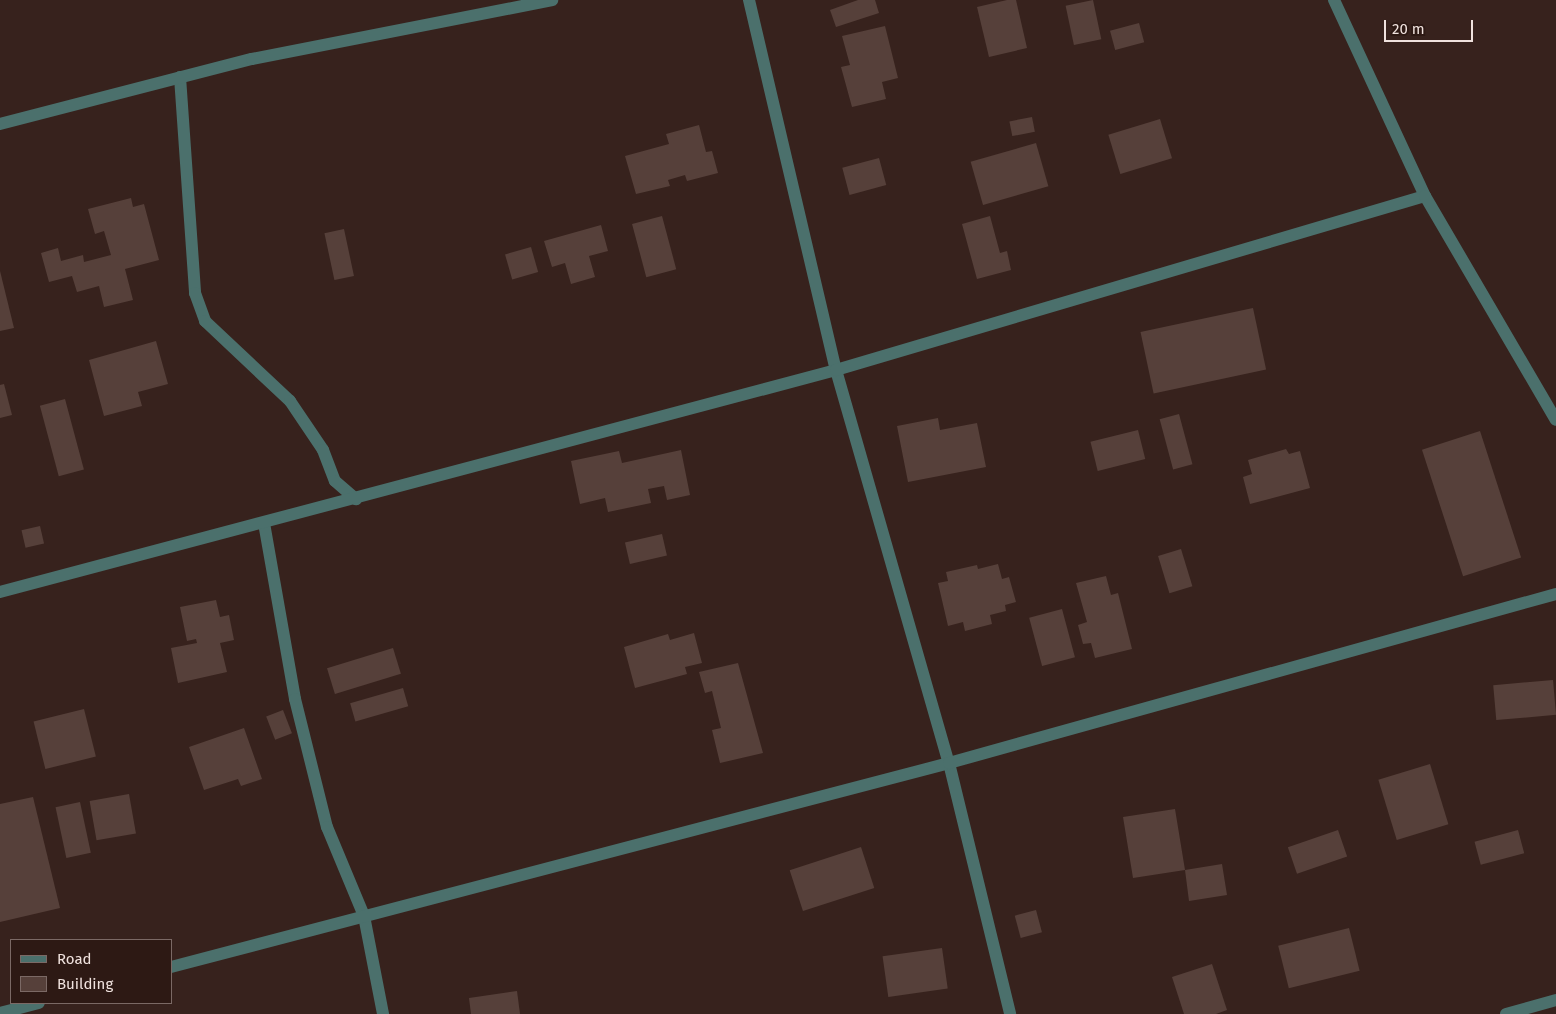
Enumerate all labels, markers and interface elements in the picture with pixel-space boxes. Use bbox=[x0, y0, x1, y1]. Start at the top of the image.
scale bar bbox=[1386, 10, 1475, 42]
text: 20 m bbox=[1392, 20, 1425, 38]
legend bbox=[10, 939, 172, 1004]
text: Road bbox=[57, 950, 92, 968]
text: Building bbox=[57, 975, 113, 993]

